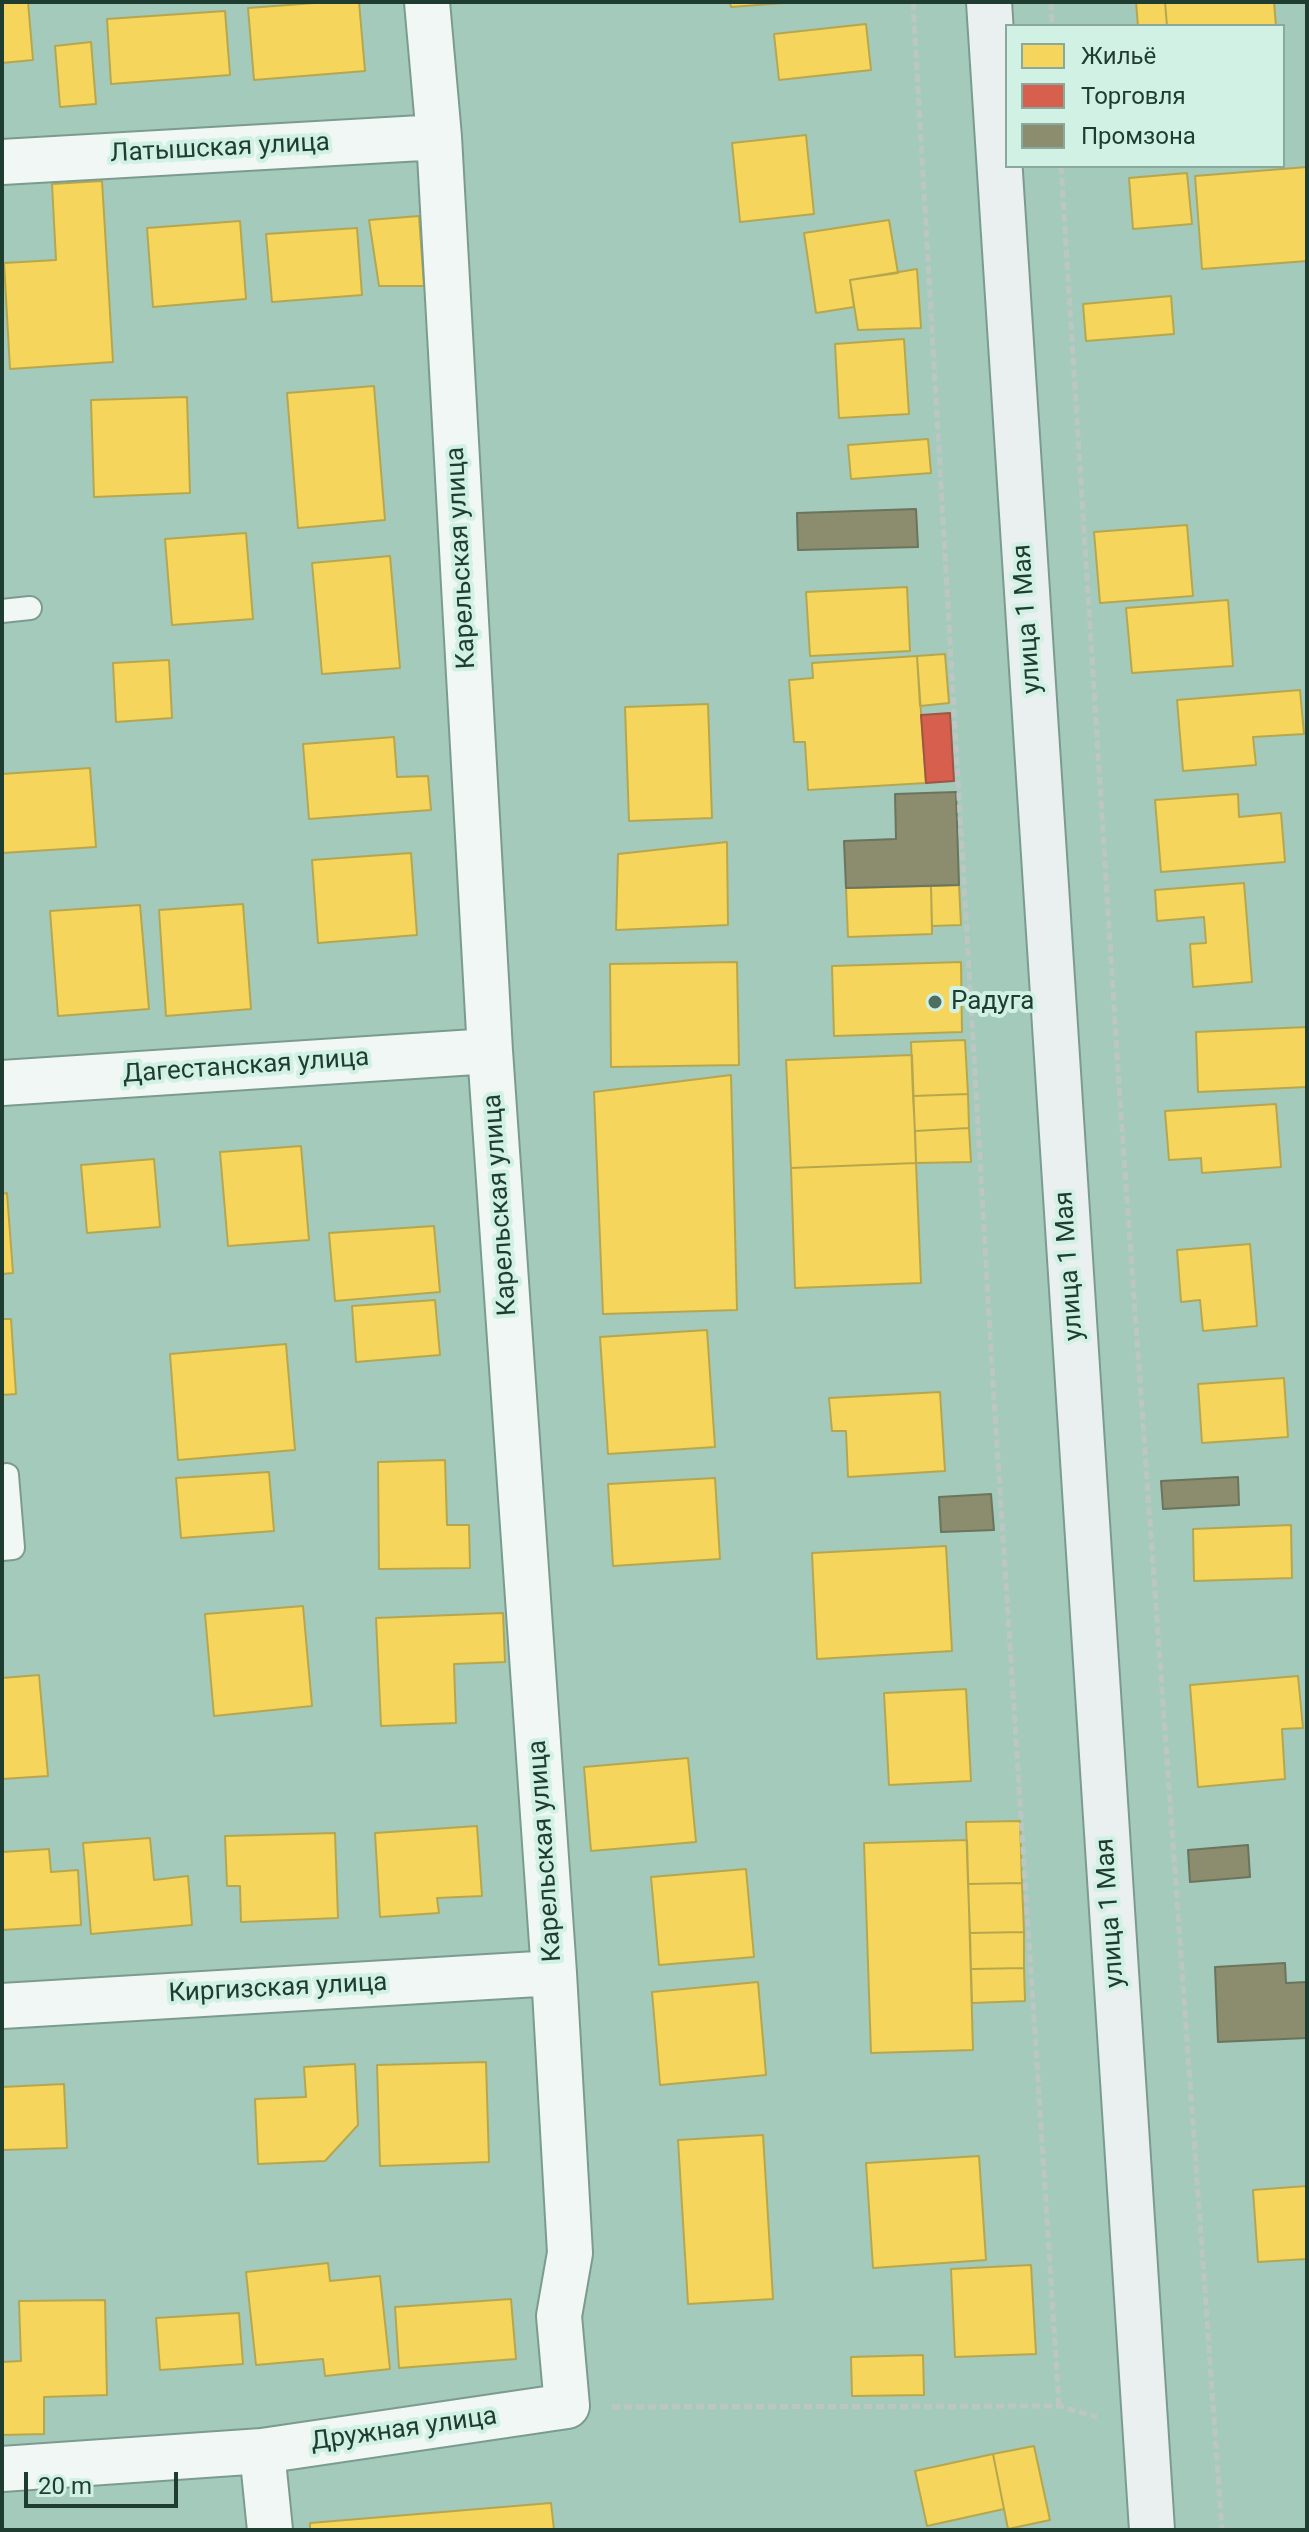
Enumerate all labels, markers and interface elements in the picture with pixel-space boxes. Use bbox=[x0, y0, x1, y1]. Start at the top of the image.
legend bbox=[1005, 24, 1285, 168]
text: Жильё bbox=[1081, 42, 1156, 70]
text: Торговля bbox=[1081, 82, 1186, 110]
text: Промзона bbox=[1081, 122, 1196, 150]
street label: Латышская улица bbox=[109, 128, 331, 170]
street label: Карельская улица bbox=[441, 446, 483, 670]
street label: улица 1 Мая bbox=[1007, 543, 1049, 695]
place label: Радуга bbox=[951, 986, 1034, 1018]
marker: Радуга bbox=[926, 993, 944, 1011]
street label: Дагестанская улица bbox=[122, 1043, 370, 1091]
street label: Карельская улица bbox=[478, 1093, 524, 1317]
street label: улица 1 Мая bbox=[1049, 1190, 1091, 1342]
street label: Карельская улица bbox=[523, 1739, 569, 1963]
street label: улица 1 Мая bbox=[1090, 1837, 1132, 1989]
street label: Киргизская улица bbox=[168, 1968, 388, 2010]
street label: Дружная улица bbox=[309, 2402, 499, 2458]
scale bar bbox=[28, 2456, 182, 2506]
text: 20 m bbox=[38, 2472, 92, 2500]

